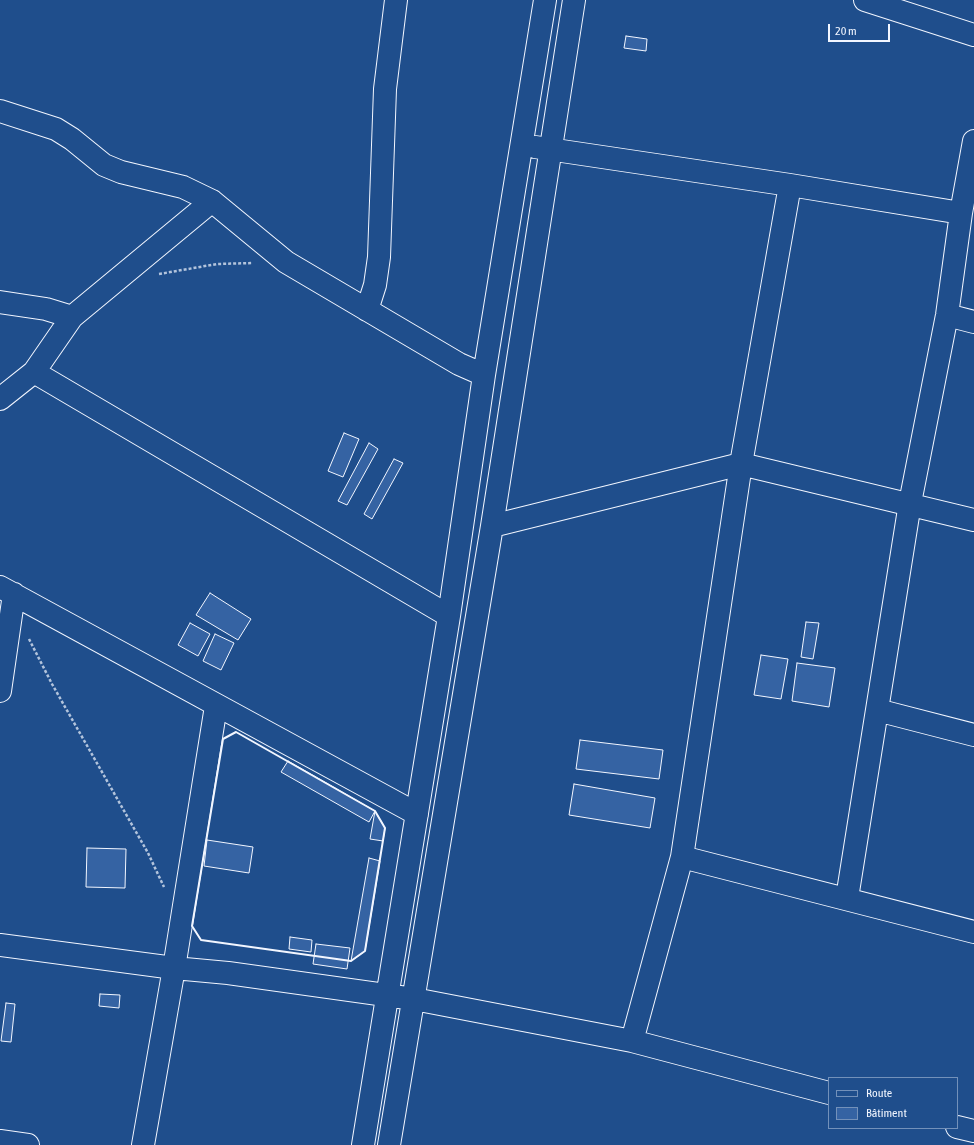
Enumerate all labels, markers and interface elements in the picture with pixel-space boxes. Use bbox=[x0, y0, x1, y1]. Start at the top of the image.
scale bar bbox=[830, 16, 892, 42]
text: 20 m bbox=[835, 24, 857, 38]
legend bbox=[828, 1077, 958, 1129]
text: Route bbox=[866, 1086, 892, 1100]
text: Bâtiment bbox=[866, 1106, 907, 1120]

